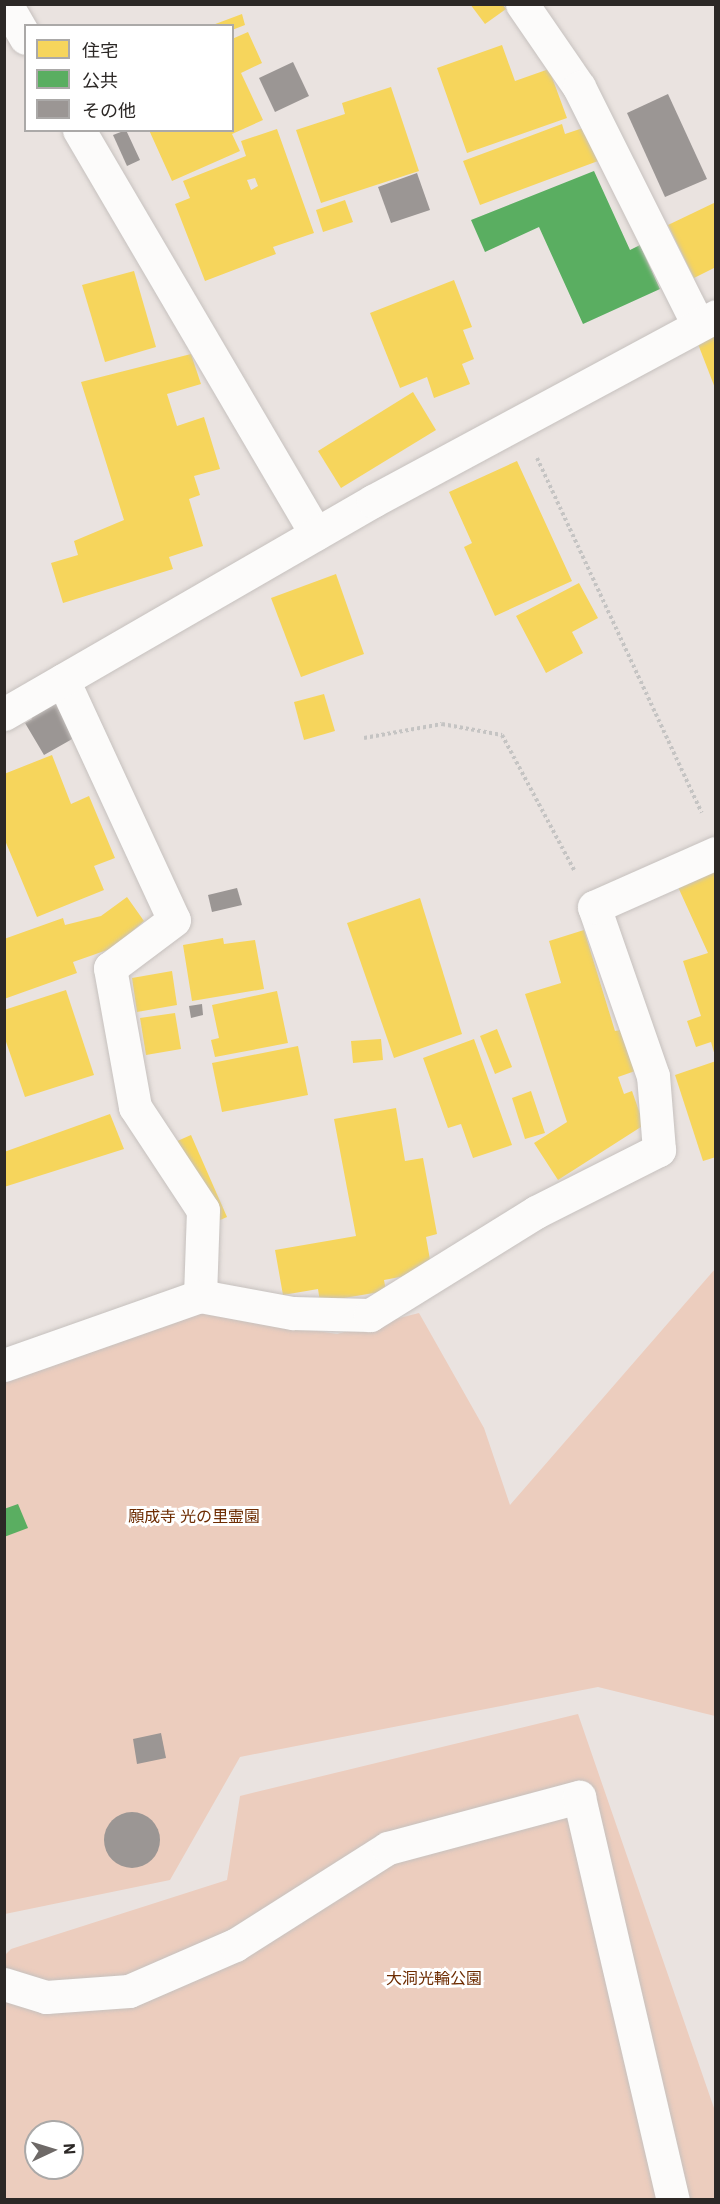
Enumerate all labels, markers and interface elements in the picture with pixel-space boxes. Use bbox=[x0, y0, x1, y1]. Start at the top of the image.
legend bbox=[24, 24, 234, 132]
text: 住宅 bbox=[82, 39, 118, 62]
text: 公共 bbox=[82, 69, 118, 92]
text: その他 bbox=[82, 99, 136, 122]
park label: 願成寺 光の里霊園 bbox=[128, 1506, 260, 1526]
park label: 大洞光輪公園 bbox=[386, 1968, 482, 1988]
north arrow bbox=[24, 2120, 84, 2180]
text: N bbox=[60, 2142, 80, 2155]

